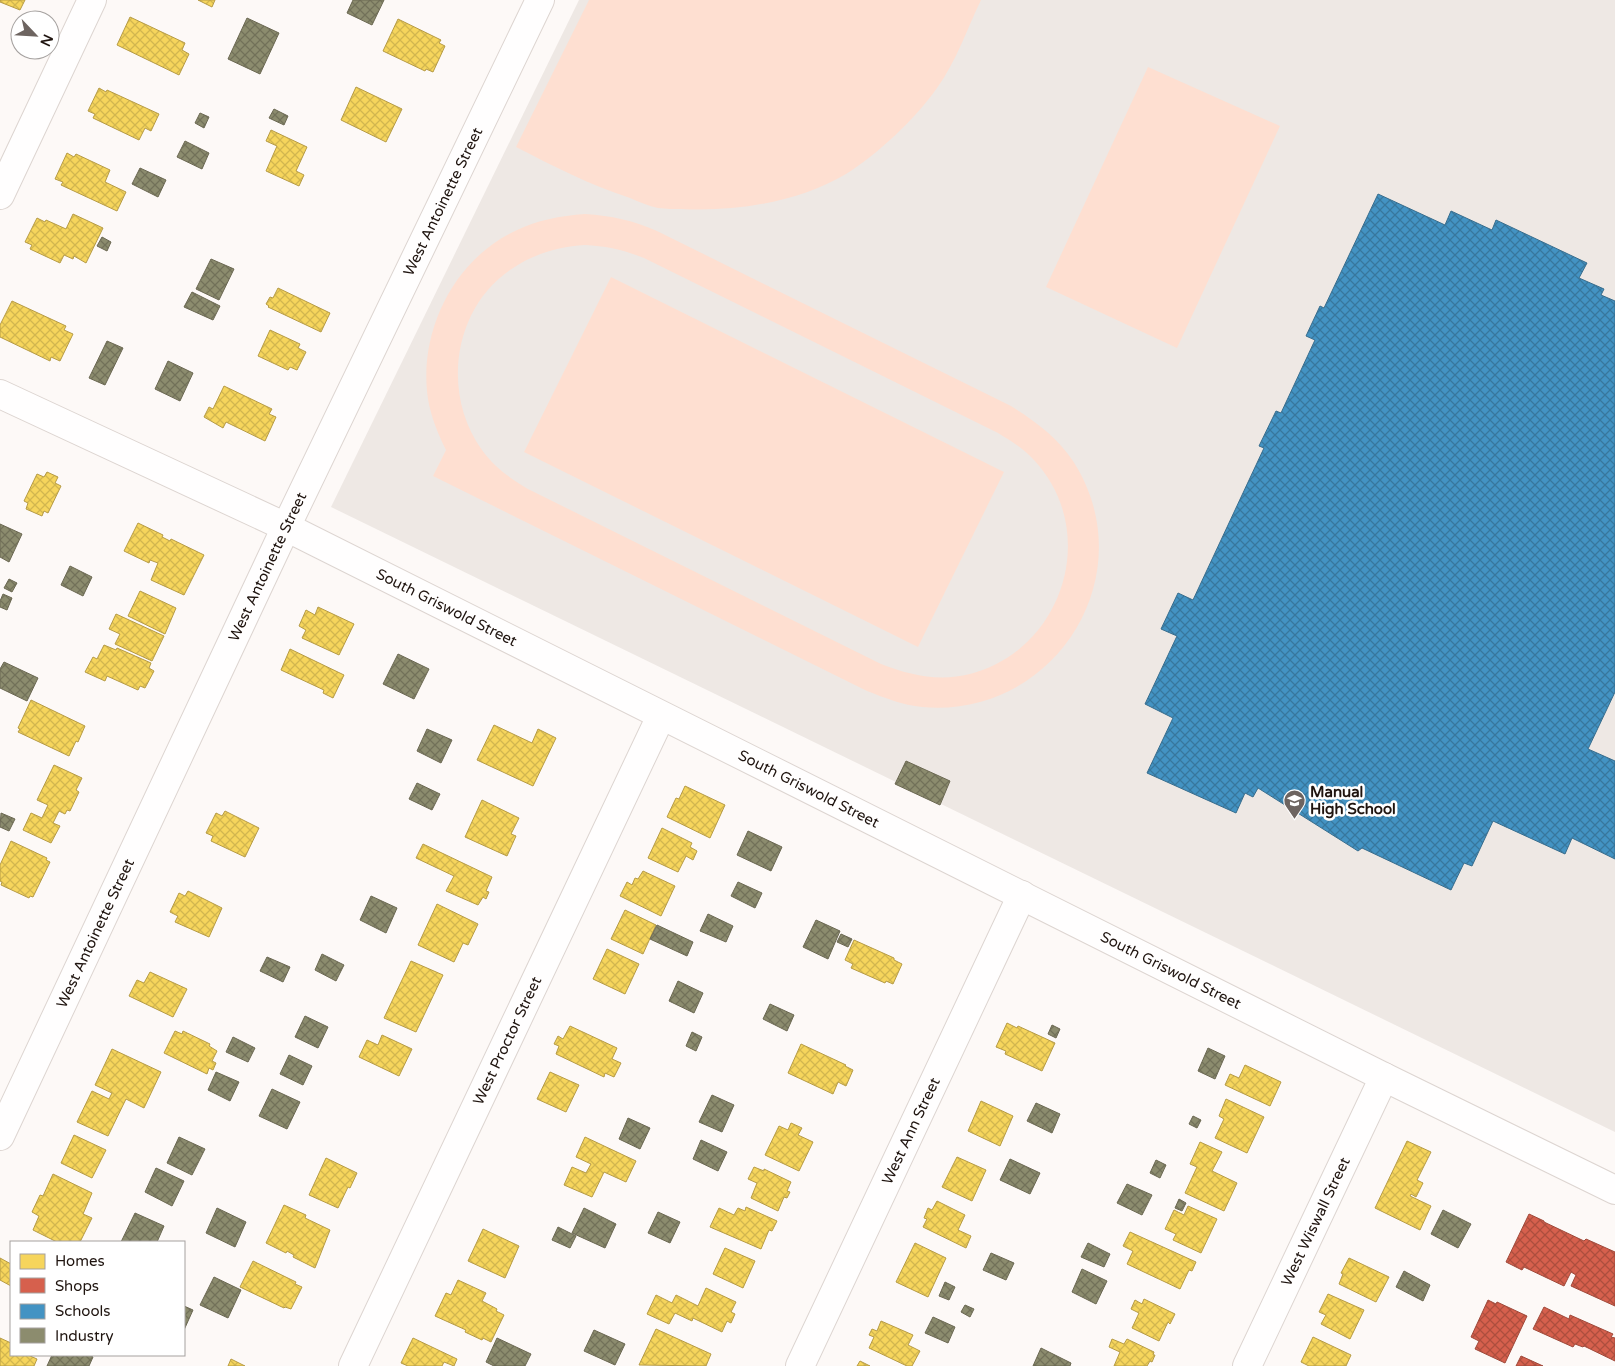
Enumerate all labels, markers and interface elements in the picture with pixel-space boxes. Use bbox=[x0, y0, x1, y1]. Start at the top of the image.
north arrow bbox=[10, 10, 60, 60]
text: N bbox=[36, 32, 56, 49]
street label: West Antoinette Street bbox=[399, 124, 486, 279]
street label: West Antoinette Street bbox=[225, 489, 311, 644]
street label: South Griswold Street bbox=[373, 565, 520, 650]
street label: South Griswold Street bbox=[735, 746, 882, 832]
place label: Manual High School bbox=[1310, 783, 1396, 819]
school or university icon: Manual High School bbox=[1282, 789, 1306, 820]
street label: West Antoinette Street bbox=[52, 856, 138, 1011]
street label: South Griswold Street bbox=[1097, 927, 1244, 1013]
street label: West Proctor Street bbox=[469, 973, 545, 1108]
street label: West Ann Street bbox=[878, 1074, 944, 1187]
street label: West Wiswall Street bbox=[1277, 1154, 1354, 1289]
legend bbox=[10, 1241, 185, 1356]
text: Homes bbox=[55, 1252, 105, 1270]
text: Shops bbox=[55, 1277, 99, 1295]
text: Schools bbox=[55, 1302, 111, 1320]
text: Industry bbox=[55, 1327, 114, 1345]

